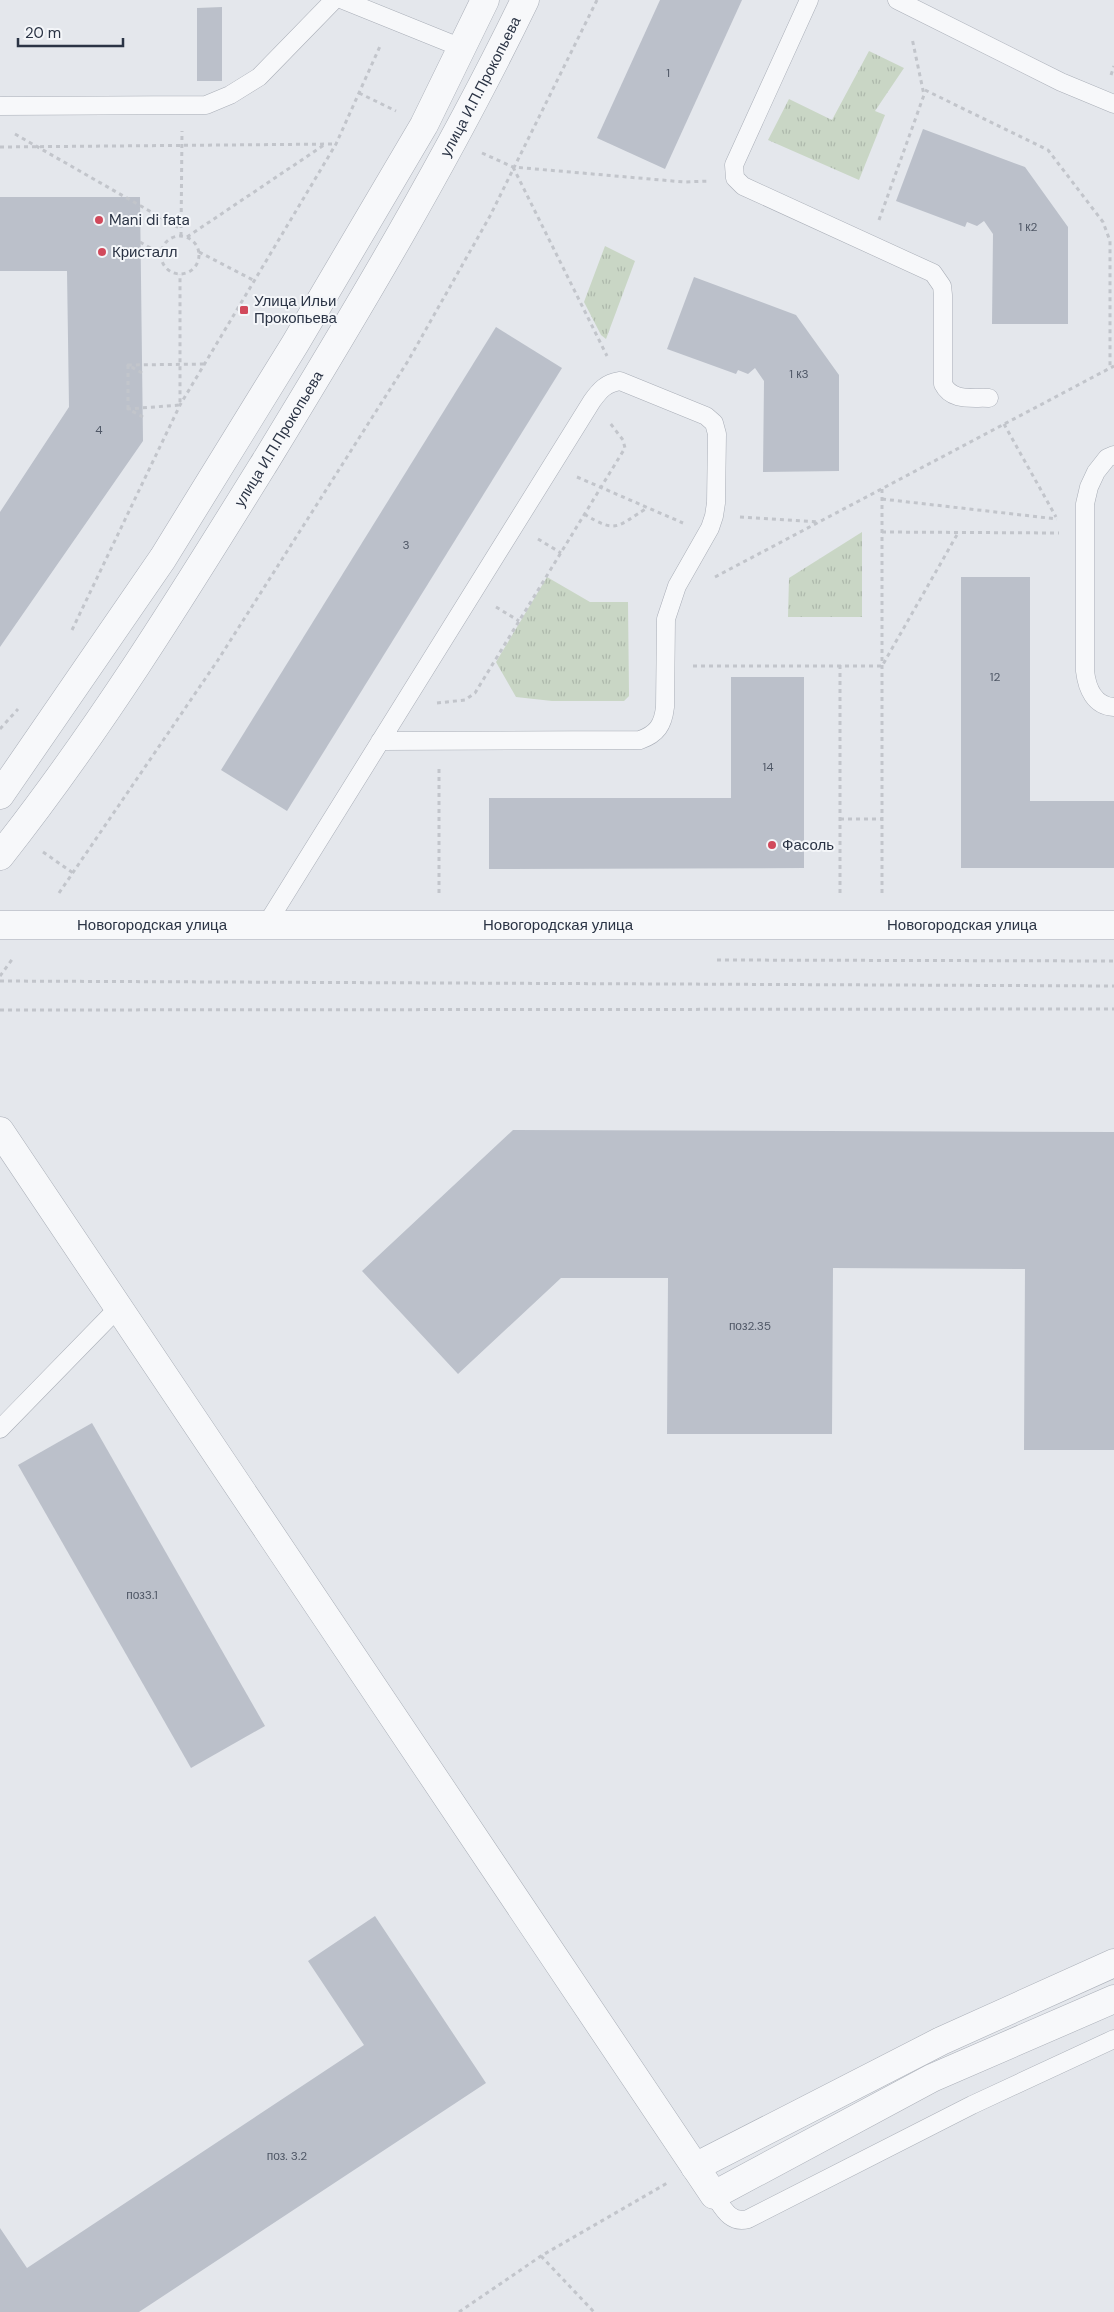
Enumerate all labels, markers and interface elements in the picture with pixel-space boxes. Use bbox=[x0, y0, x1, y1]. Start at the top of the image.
street label: улица И.П.Прокопьева bbox=[436, 13, 526, 161]
scale bar bbox=[18, 15, 122, 47]
text: 20 m bbox=[25, 23, 61, 43]
house number: 1 bbox=[666, 65, 670, 81]
place label: Mani di fata bbox=[109, 210, 190, 230]
marker: Mani di fata bbox=[93, 214, 105, 226]
house number: 1 к2 bbox=[1018, 219, 1038, 235]
place label: Кристалл bbox=[112, 242, 178, 262]
marker: Кристалл bbox=[96, 246, 108, 258]
place label: Улица Ильи Прокопьева bbox=[254, 291, 338, 328]
marker: Улица Ильи Прокопьева bbox=[238, 304, 250, 316]
house number: 1 к3 bbox=[789, 366, 809, 382]
street label: улица И.П.Прокопьева bbox=[230, 367, 328, 511]
house number: 4 bbox=[95, 422, 103, 438]
house number: 3 bbox=[402, 537, 410, 553]
house number: 12 bbox=[990, 669, 1000, 685]
house number: 14 bbox=[762, 759, 774, 775]
place label: Фасоль bbox=[782, 835, 834, 855]
marker: Фасоль bbox=[766, 839, 778, 851]
street label: Новогородская улица bbox=[77, 915, 228, 935]
street label: Новогородская улица bbox=[483, 915, 634, 935]
street label: Новогородская улица bbox=[887, 915, 1038, 935]
house number: поз2.35 bbox=[729, 1318, 771, 1334]
house number: поз3.1 bbox=[126, 1587, 158, 1603]
house number: поз. 3.2 bbox=[267, 2148, 307, 2164]

